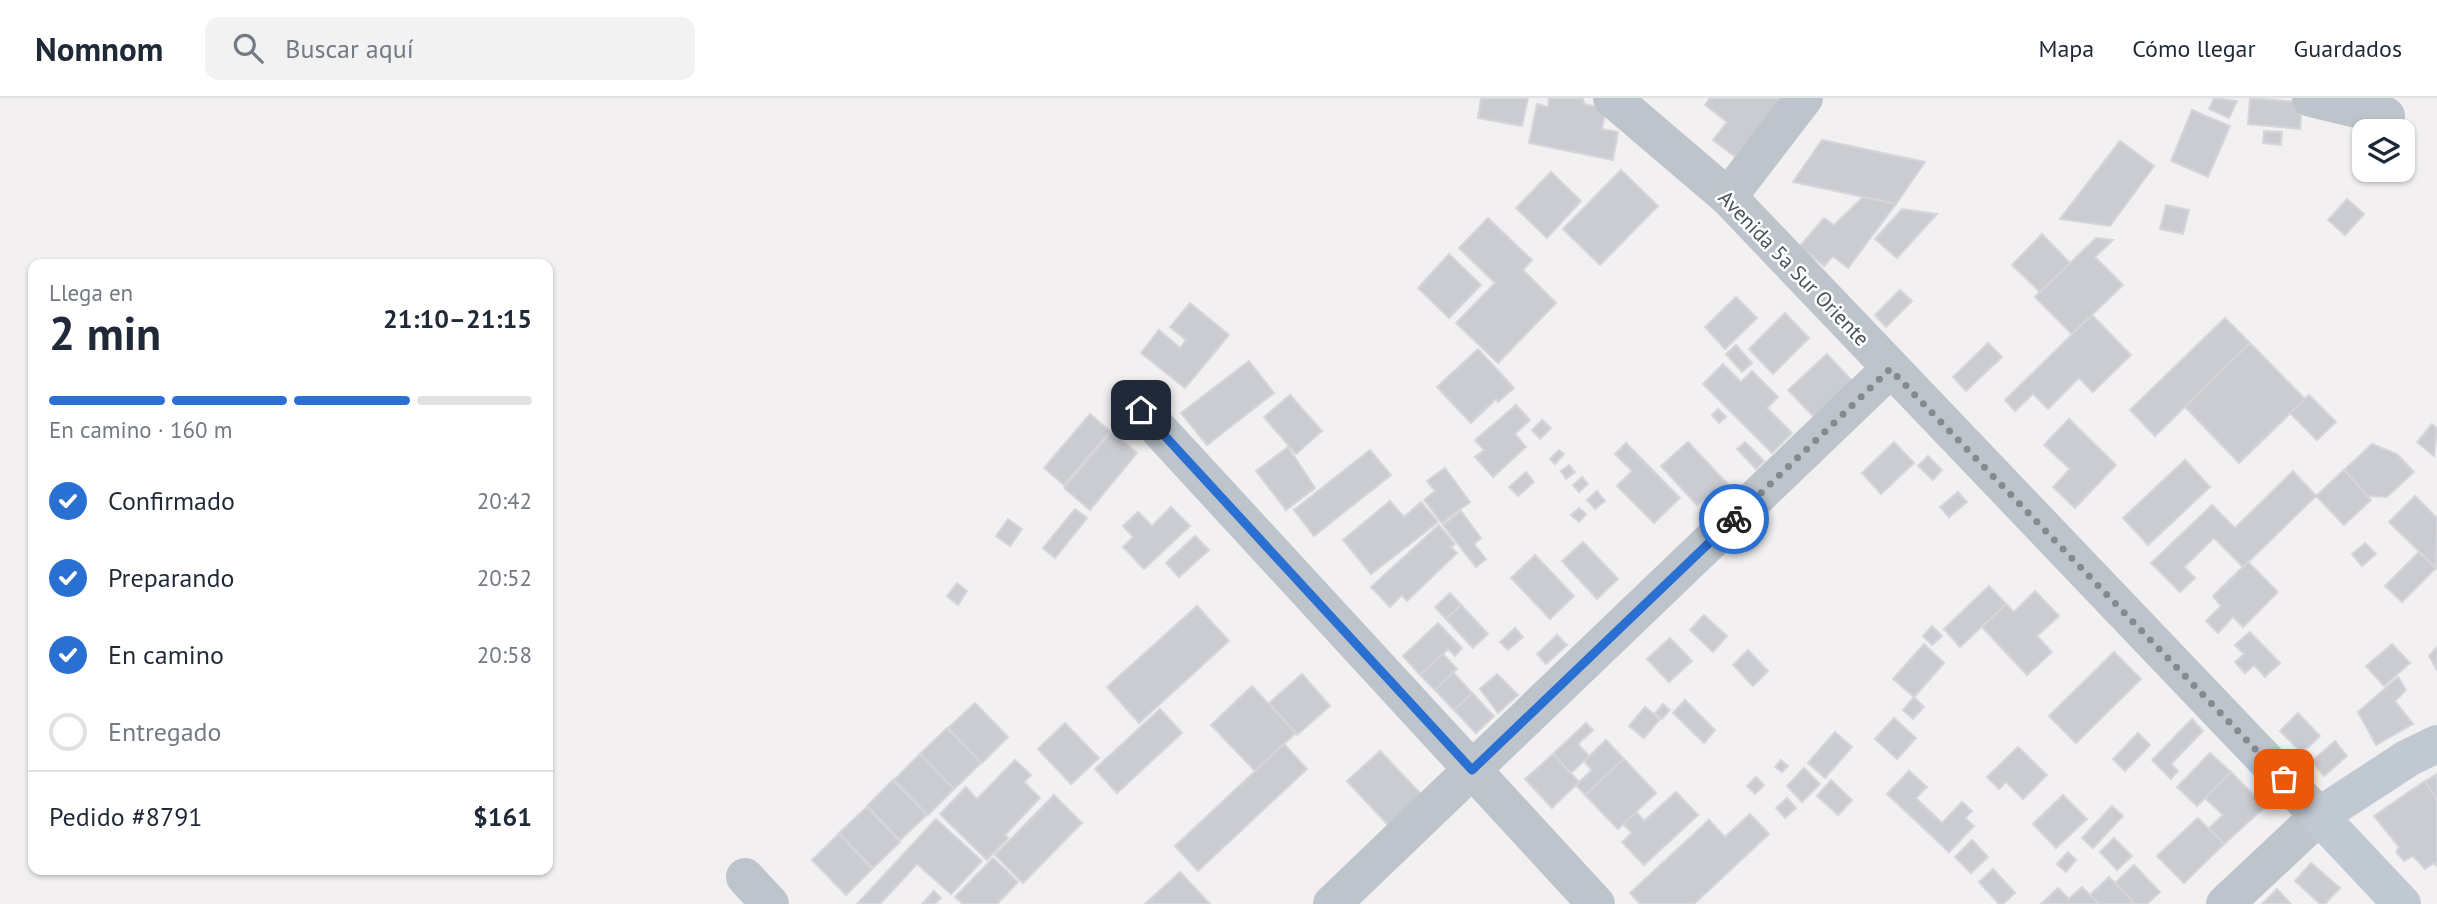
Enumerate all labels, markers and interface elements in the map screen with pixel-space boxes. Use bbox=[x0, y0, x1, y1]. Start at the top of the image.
search box bbox=[205, 17, 695, 80]
text: Nomnom bbox=[35, 27, 163, 70]
icon: search bbox=[229, 29, 267, 67]
text: Buscar aquí bbox=[285, 32, 414, 65]
text: Mapa bbox=[2038, 33, 2094, 64]
text: Cómo llegar bbox=[2132, 33, 2256, 64]
text: Guardados bbox=[2294, 33, 2402, 64]
map controls bbox=[2352, 119, 2415, 182]
button: layers bbox=[2352, 119, 2415, 182]
street label: Avenida 5a Sur Oriente bbox=[1713, 185, 1875, 351]
text: Llega en bbox=[49, 278, 133, 307]
text: 21:10–21:15 bbox=[383, 302, 532, 335]
text: 2 min bbox=[49, 303, 161, 363]
pin bbox=[1111, 380, 1171, 440]
icon: home bbox=[1122, 391, 1160, 429]
text: En camino · 160 m bbox=[49, 415, 232, 444]
icon: check bbox=[49, 482, 87, 520]
text: Confirmado bbox=[108, 484, 235, 517]
courier bbox=[1699, 484, 1769, 554]
text: 20:42 bbox=[477, 486, 532, 515]
icon: bike bbox=[1715, 500, 1753, 538]
icon: check bbox=[49, 559, 87, 597]
text: Preparando bbox=[108, 561, 235, 594]
text: 20:52 bbox=[477, 563, 532, 592]
icon: check bbox=[49, 636, 87, 674]
text: En camino bbox=[108, 638, 224, 671]
text: 20:58 bbox=[477, 640, 532, 669]
text: Entregado bbox=[108, 715, 222, 748]
pin bbox=[2254, 749, 2314, 809]
icon: bag bbox=[2265, 760, 2303, 798]
text: Pedido #8791 bbox=[49, 800, 202, 833]
text: $161 bbox=[473, 800, 532, 833]

